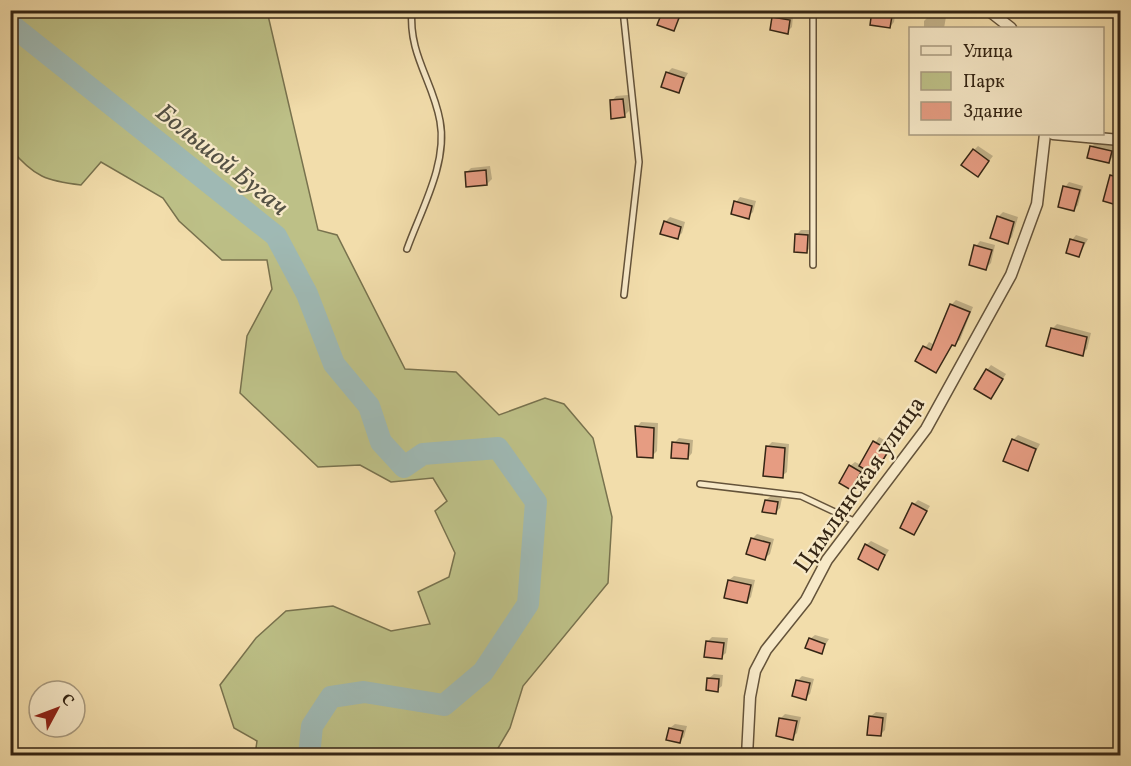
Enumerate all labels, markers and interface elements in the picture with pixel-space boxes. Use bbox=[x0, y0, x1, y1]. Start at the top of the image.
legend bbox=[909, 27, 1104, 135]
text: Улица bbox=[963, 40, 1013, 65]
text: Парк bbox=[963, 70, 1005, 95]
water label: Большой Бугач bbox=[148, 96, 296, 225]
text: Здание bbox=[963, 100, 1023, 125]
street label: Цимлянская улица bbox=[787, 390, 935, 581]
north arrow bbox=[27, 679, 87, 739]
text: С bbox=[55, 689, 78, 712]

